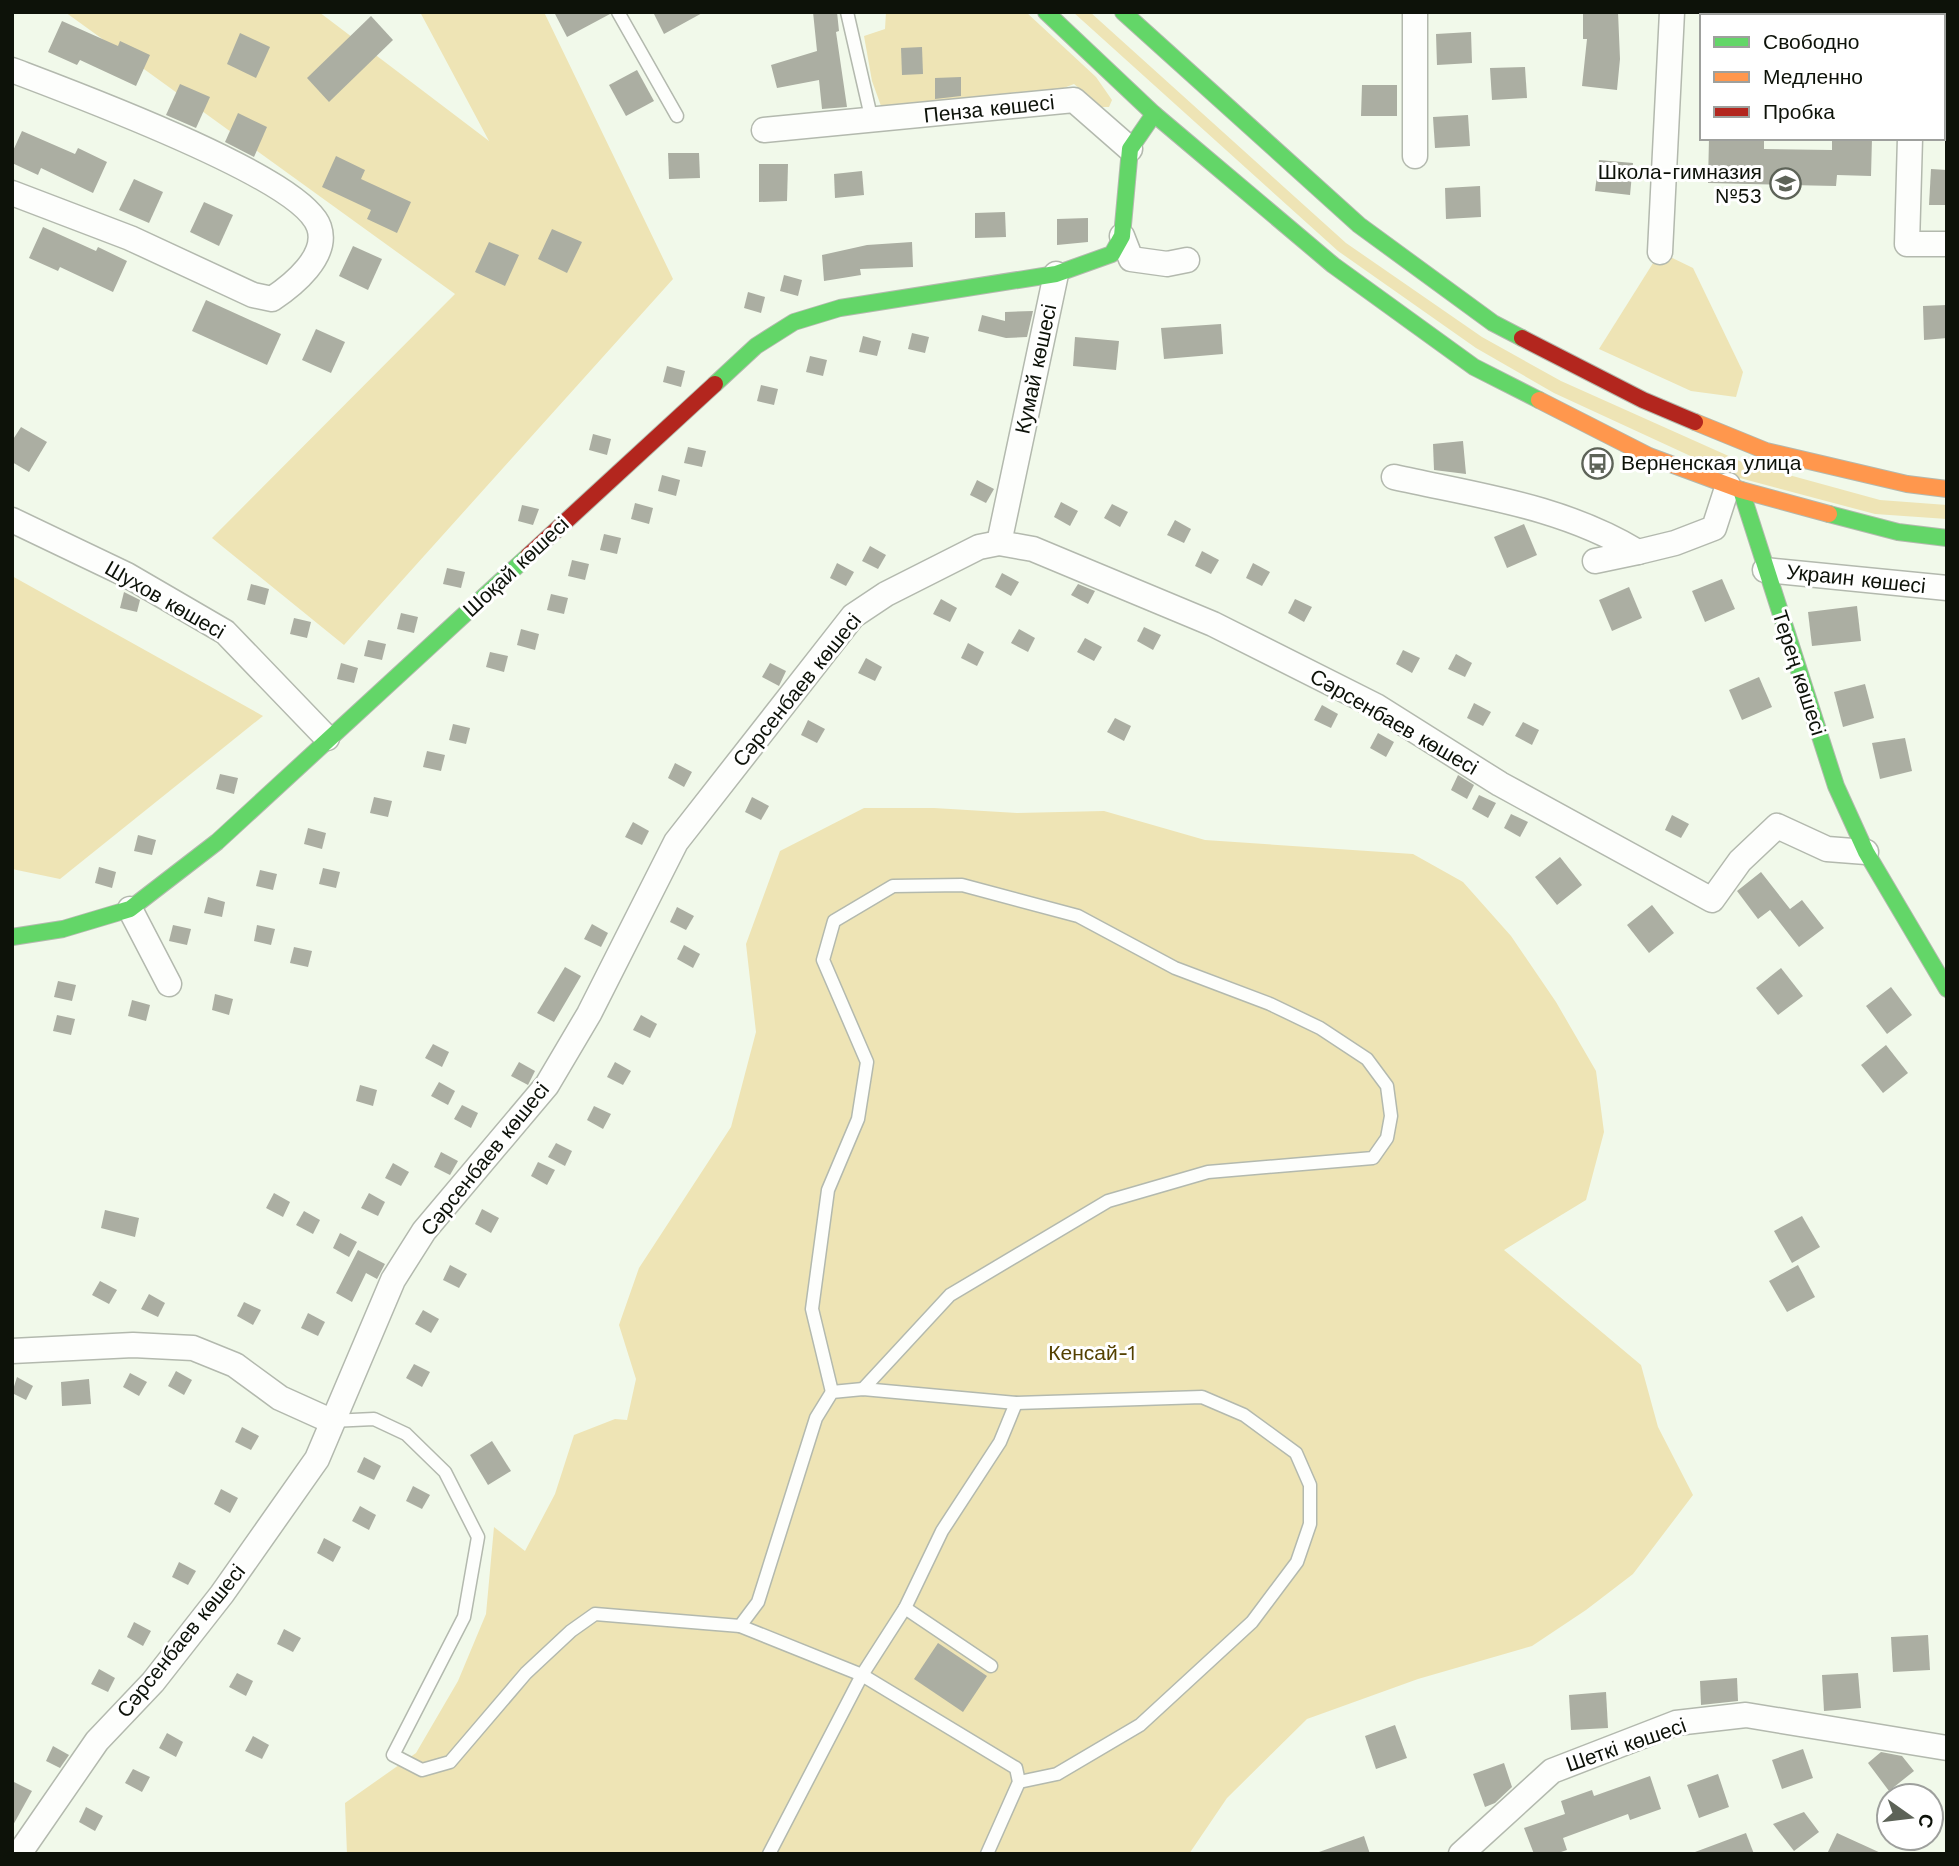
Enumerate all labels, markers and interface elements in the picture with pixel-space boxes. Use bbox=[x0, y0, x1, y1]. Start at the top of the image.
legend bbox=[1700, 14, 1945, 140]
text: Свободно bbox=[1763, 29, 1860, 54]
text: Медленно bbox=[1763, 64, 1863, 89]
street label: Пенза көшесі bbox=[922, 89, 1056, 128]
text: Пробка bbox=[1763, 99, 1835, 124]
place label: Школа-гимназия №53 bbox=[1598, 159, 1762, 208]
school or university icon: Школа-гимназия №53 bbox=[1768, 167, 1802, 201]
street label: Кумай көшесі bbox=[1010, 302, 1061, 436]
bus stop icon: Верненская улица bbox=[1581, 446, 1615, 480]
place label: Верненская улица bbox=[1621, 450, 1802, 475]
street label: Шоқай көшесі bbox=[458, 511, 574, 622]
street label: Шухов көшесі bbox=[101, 555, 230, 644]
street label: Украин көшесі bbox=[1785, 559, 1927, 598]
street label: Терең көшесі bbox=[1767, 607, 1831, 739]
street label: Сәрсенбаев көшесі bbox=[727, 608, 866, 771]
street label: Сәрсенбаев көшесі bbox=[1306, 663, 1483, 780]
street label: Сәрсенбаев көшесі bbox=[415, 1077, 554, 1240]
park label: Кенсай-1 bbox=[1048, 1340, 1136, 1365]
street label: Сәрсенбаев көшесі bbox=[111, 1559, 250, 1722]
street label: Шеткі көшесі bbox=[1562, 1712, 1689, 1777]
north arrow bbox=[1875, 1782, 1945, 1852]
text: С bbox=[1913, 1812, 1939, 1831]

